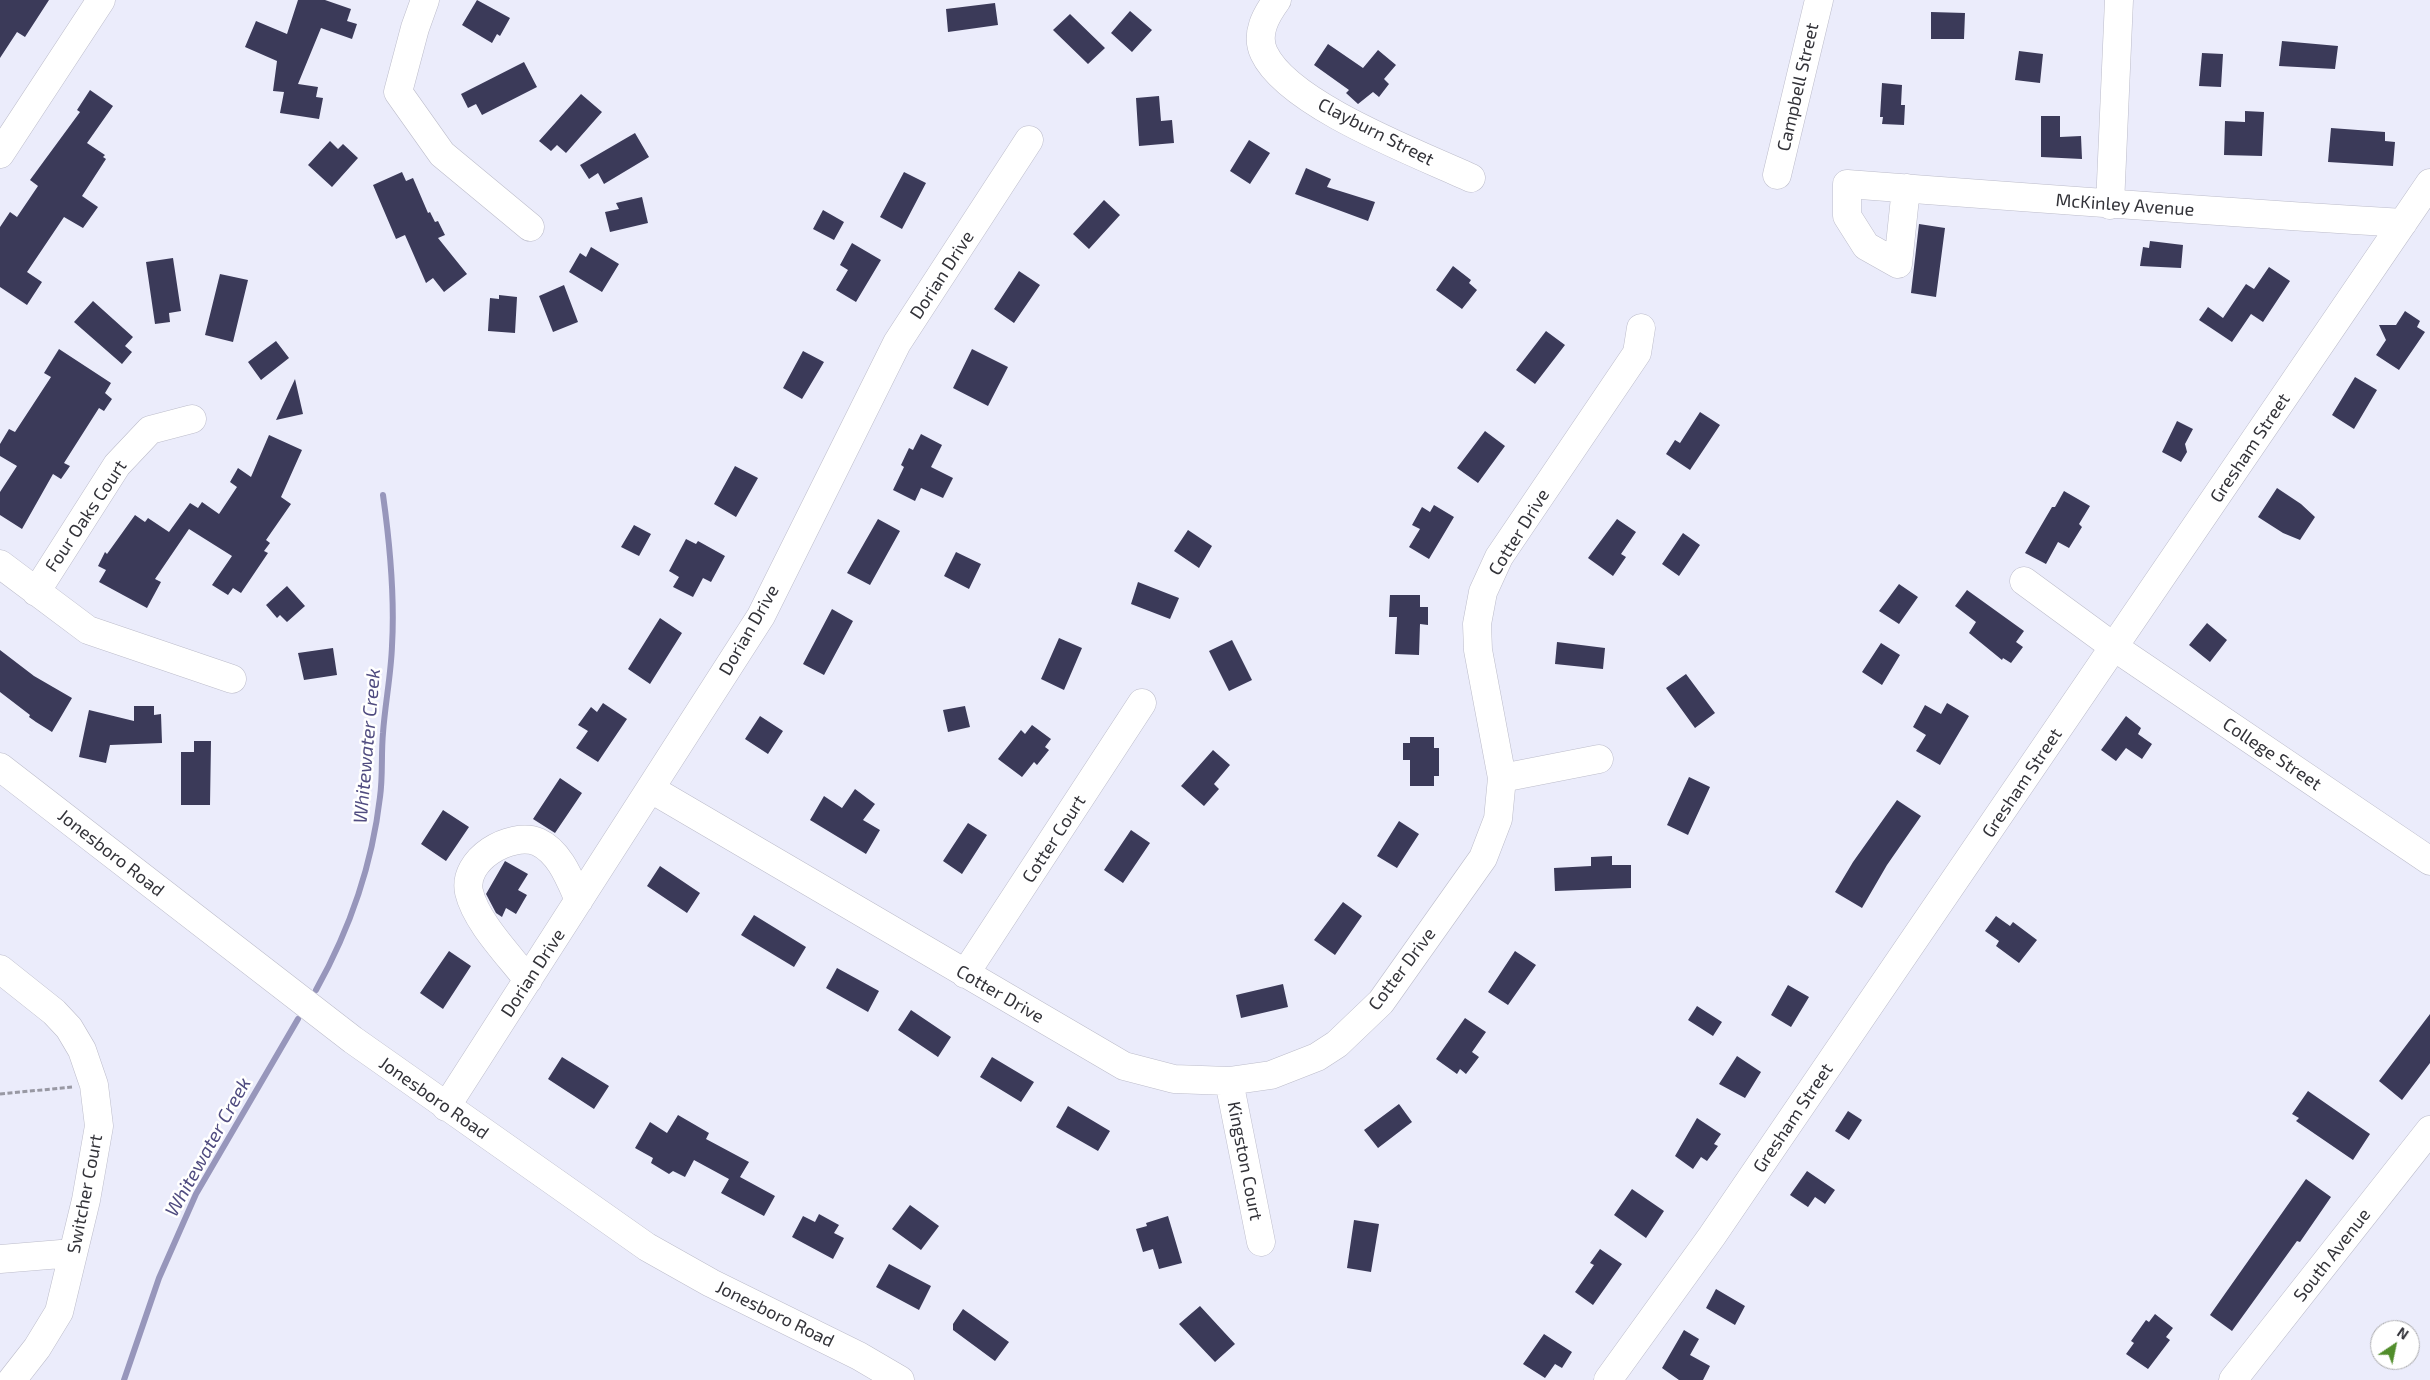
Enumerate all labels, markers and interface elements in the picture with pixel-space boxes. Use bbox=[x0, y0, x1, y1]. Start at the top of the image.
street label: Campbell Street bbox=[1773, 21, 1823, 153]
street label: Clayburn Street bbox=[1314, 93, 1438, 171]
street label: McKinley Avenue bbox=[2055, 189, 2195, 221]
street label: Dorian Drive bbox=[905, 227, 979, 323]
street label: Gresham Street bbox=[2205, 389, 2295, 507]
street label: Four Oaks Court bbox=[41, 456, 131, 576]
street label: Cotter Drive bbox=[1484, 485, 1554, 579]
street label: Dorian Drive bbox=[714, 581, 784, 679]
water label: Whitewater Creek bbox=[349, 668, 385, 824]
street label: College Street bbox=[2218, 713, 2326, 795]
street label: Gresham Street bbox=[1977, 724, 2067, 842]
street label: Cotter Court bbox=[1018, 791, 1090, 887]
street label: Jonesboro Road bbox=[54, 805, 168, 901]
street label: Cotter Drive bbox=[1364, 923, 1440, 1015]
street label: Dorian Drive bbox=[496, 925, 570, 1021]
street label: Cotter Drive bbox=[952, 960, 1048, 1028]
street label: Jonesboro Road bbox=[375, 1052, 493, 1144]
street label: Gresham Street bbox=[1748, 1059, 1838, 1177]
water label: Whitewater Creek bbox=[160, 1073, 256, 1221]
street label: Kingston Court bbox=[1223, 1099, 1267, 1223]
street label: Switcher Court bbox=[63, 1132, 107, 1256]
street label: South Avenue bbox=[2289, 1204, 2375, 1306]
street label: Jonesboro Road bbox=[712, 1276, 838, 1352]
north arrow bbox=[2370, 1320, 2420, 1370]
text: N bbox=[2394, 1323, 2412, 1343]

